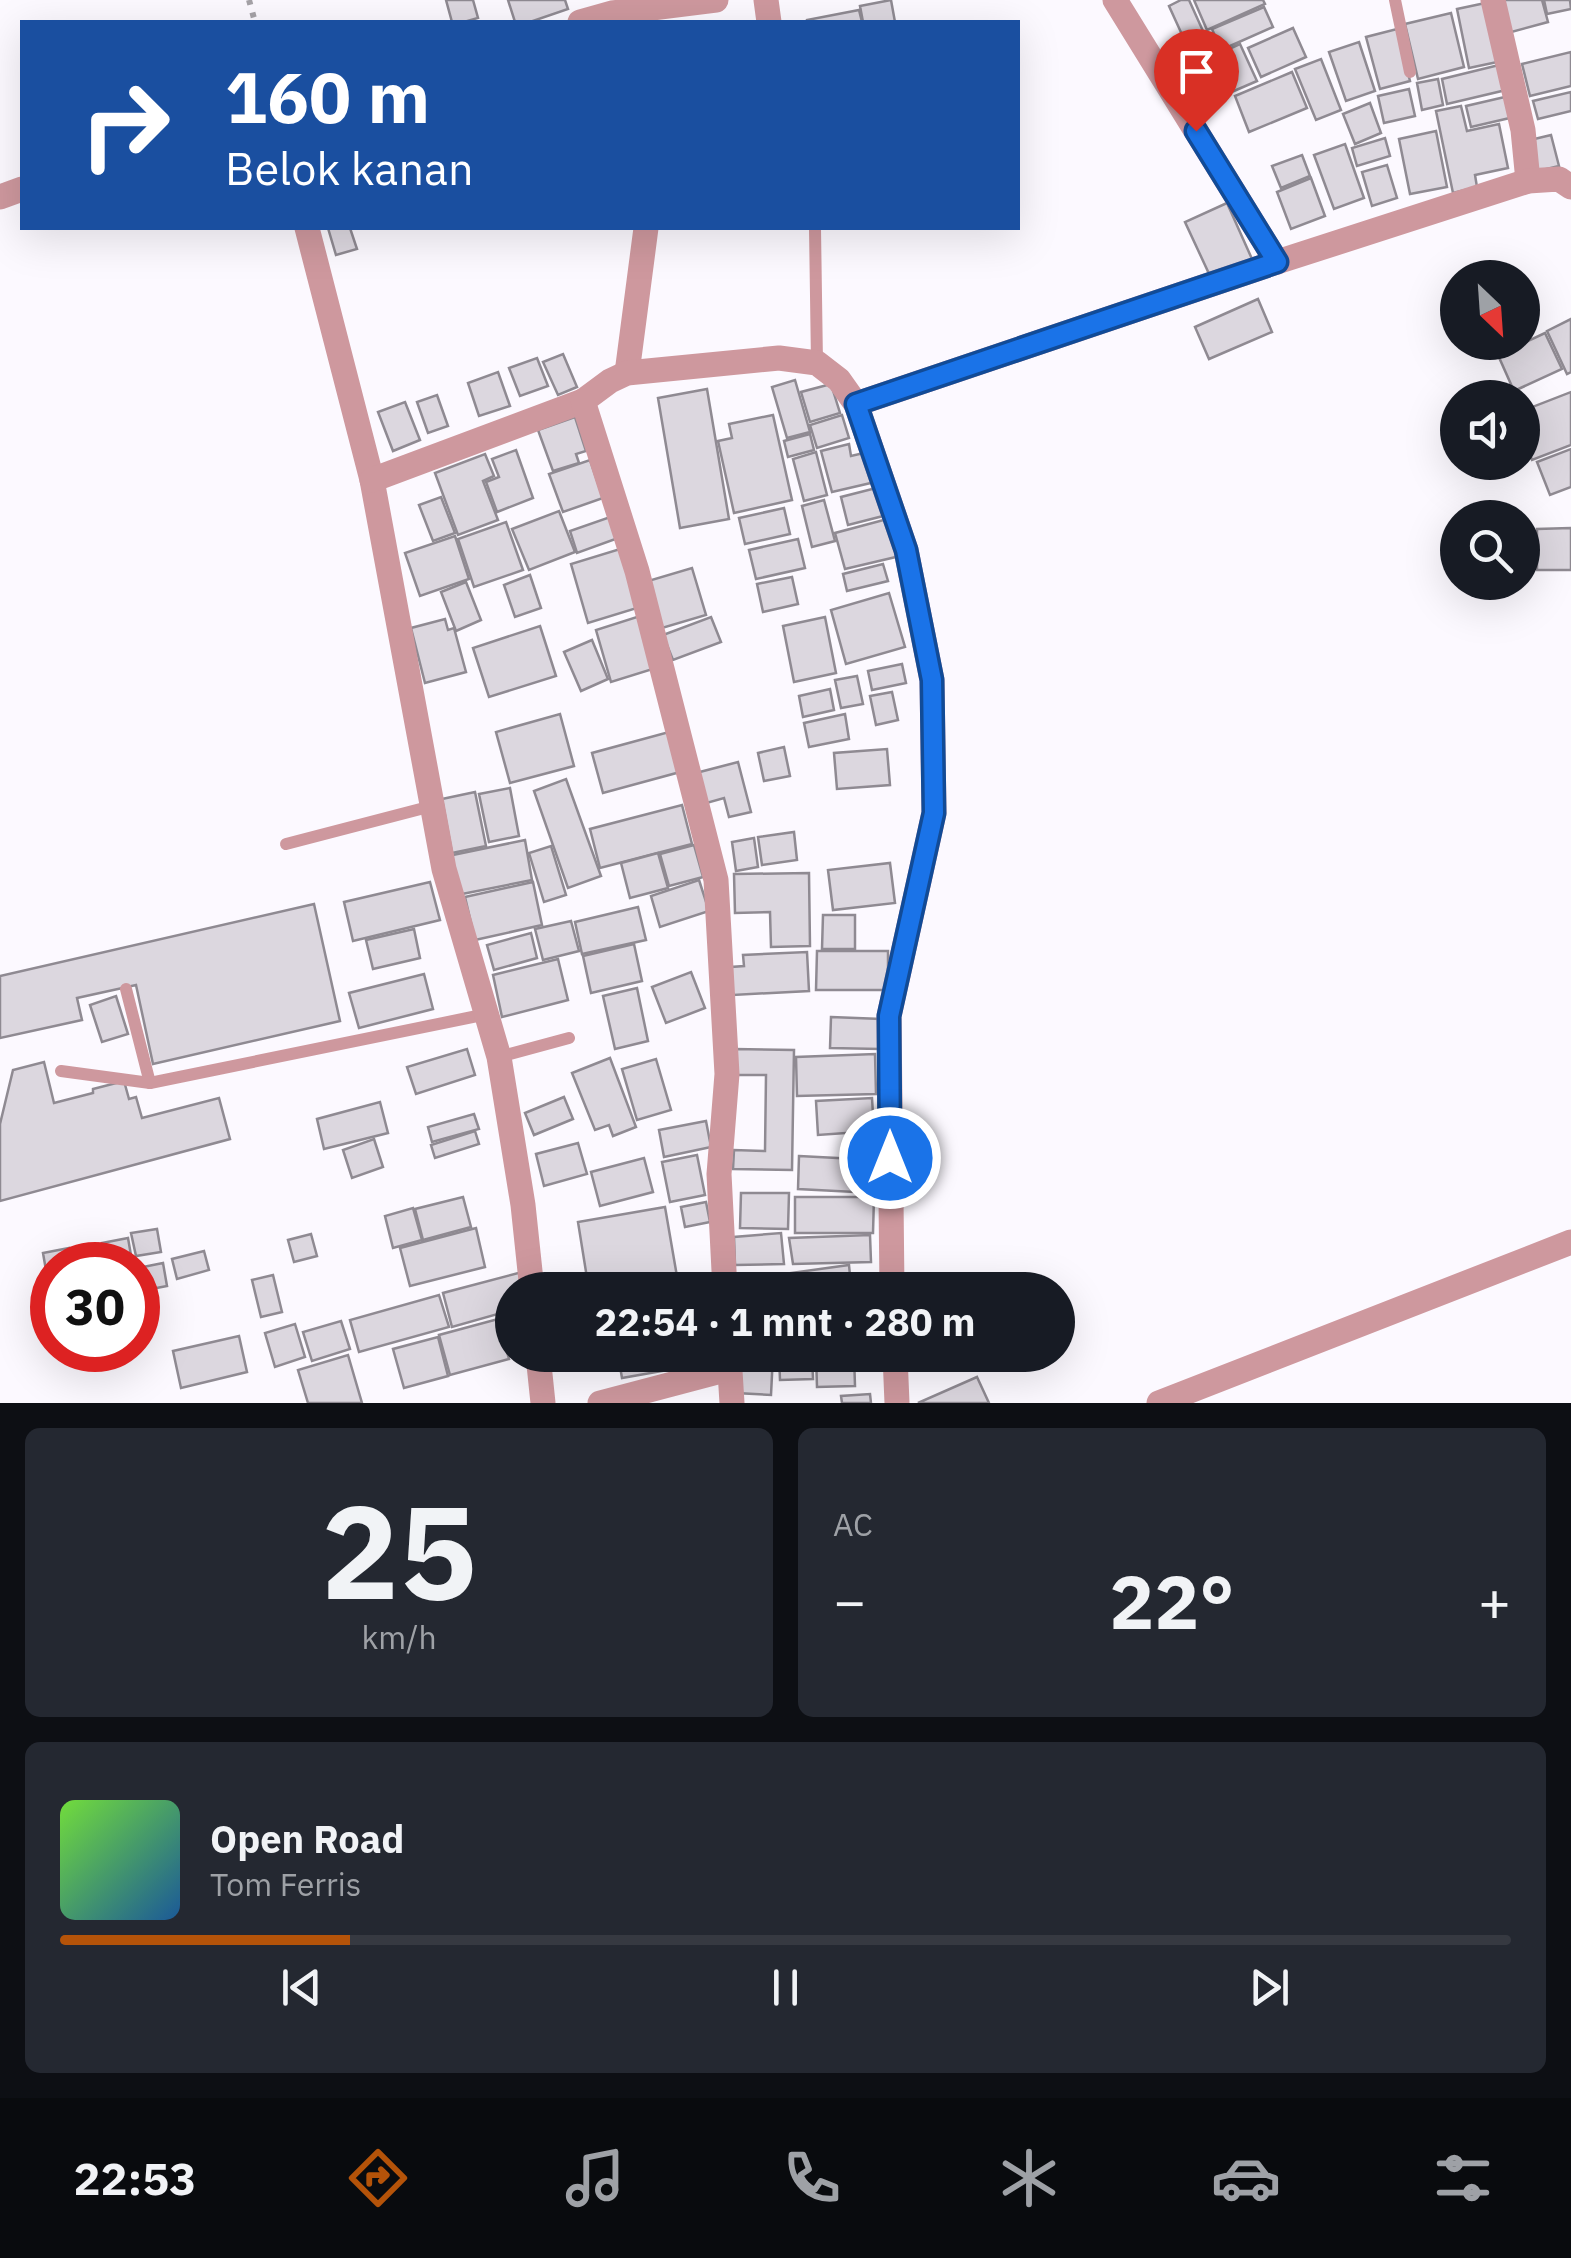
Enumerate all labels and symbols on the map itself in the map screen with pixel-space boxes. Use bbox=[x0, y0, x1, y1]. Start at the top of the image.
pin bbox=[1154, 29, 1239, 132]
north arrow bbox=[1440, 260, 1540, 360]
position arrow bbox=[838, 1106, 942, 1210]
speed limit sign: 30 bbox=[30, 1242, 160, 1372]

